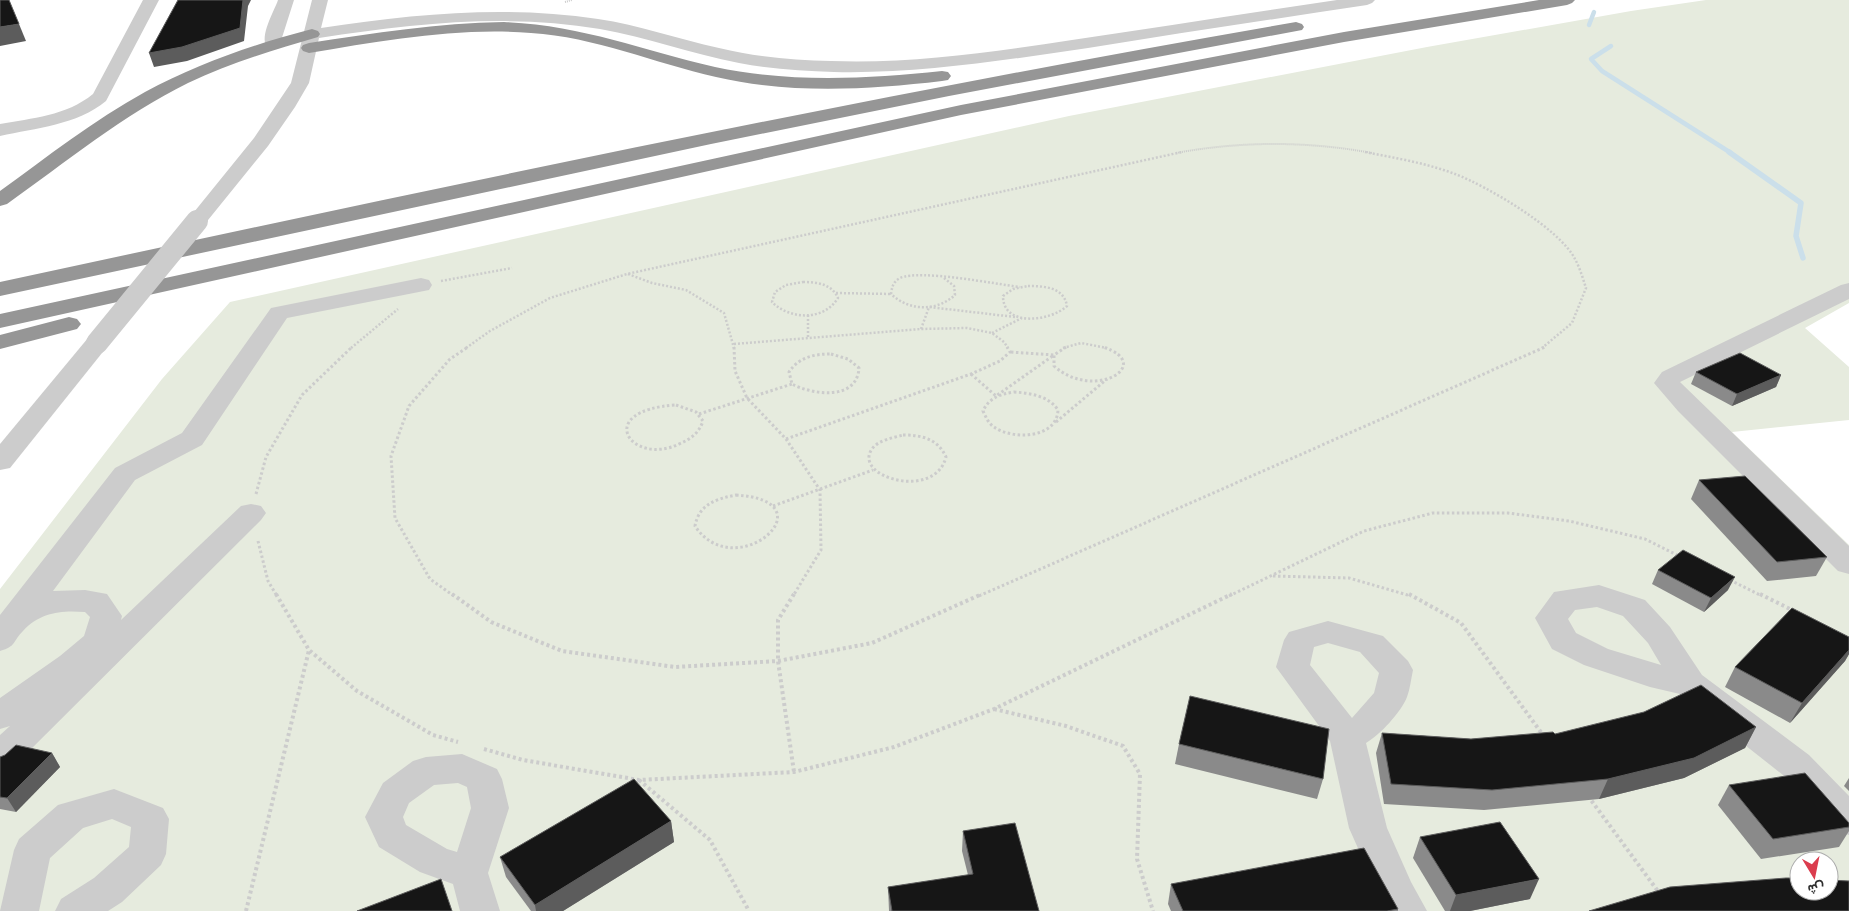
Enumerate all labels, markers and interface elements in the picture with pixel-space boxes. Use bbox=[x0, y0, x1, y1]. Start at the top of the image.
north arrow bbox=[1789, 851, 1839, 901]
text: ش bbox=[1806, 877, 1826, 897]

